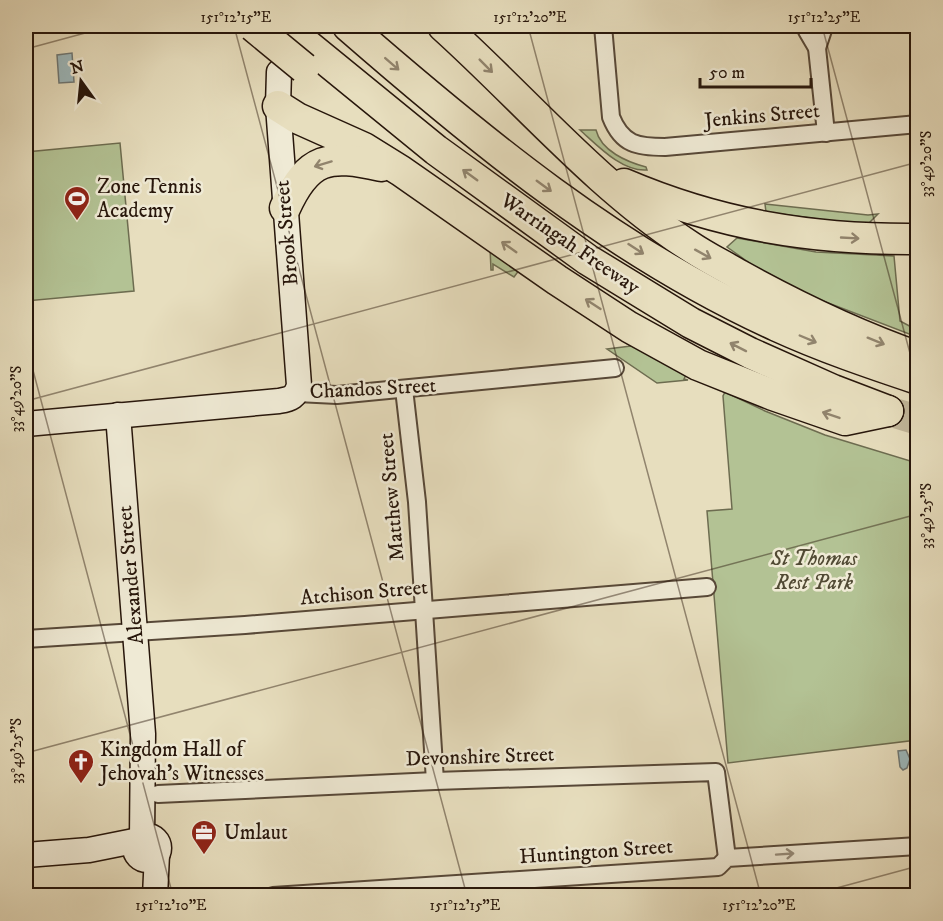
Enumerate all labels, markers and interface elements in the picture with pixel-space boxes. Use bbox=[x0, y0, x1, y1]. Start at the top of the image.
text: 151°12'15"E bbox=[201, 8, 272, 27]
text: 151°12'20"E bbox=[493, 8, 567, 27]
text: 151°12'25"E bbox=[788, 8, 861, 27]
north arrow bbox=[51, 51, 111, 111]
scale bar bbox=[700, 51, 811, 89]
text: N bbox=[68, 56, 86, 79]
one-way arrow bbox=[384, 57, 399, 71]
one-way arrow bbox=[478, 59, 493, 74]
text: 50 m bbox=[709, 62, 745, 84]
street label: Jenkins Street bbox=[701, 98, 821, 134]
text: 33°49'20"S bbox=[917, 131, 936, 197]
one-way arrow bbox=[314, 159, 333, 170]
one-way arrow bbox=[463, 169, 479, 182]
place label: Zone Tennis Academy bbox=[97, 174, 202, 224]
street label: Brook Street bbox=[269, 179, 305, 287]
one-way arrow bbox=[535, 180, 551, 193]
sports icon: Zone Tennis Academy bbox=[62, 184, 92, 222]
street label: Warringah Freeway bbox=[494, 187, 646, 301]
one-way arrow bbox=[839, 232, 859, 243]
one-way arrow bbox=[501, 241, 518, 253]
one-way arrow bbox=[627, 243, 644, 256]
one-way arrow bbox=[694, 249, 712, 260]
one-way arrow bbox=[585, 297, 602, 309]
one-way arrow bbox=[799, 334, 817, 345]
one-way arrow bbox=[866, 336, 884, 347]
one-way arrow bbox=[729, 340, 747, 352]
text: 33°49'20"S bbox=[7, 366, 26, 432]
street label: Chandos Street bbox=[309, 373, 437, 405]
one-way arrow bbox=[823, 409, 841, 420]
street label: Matthew Street bbox=[373, 431, 411, 562]
text: 33°49'25"S bbox=[917, 483, 936, 549]
street label: Alexander Street bbox=[112, 504, 150, 646]
park label: St Thomas Rest Park bbox=[770, 546, 858, 596]
street label: Atchison Street bbox=[299, 574, 429, 612]
text: 33°49'25"S bbox=[7, 718, 26, 784]
place label: Kingdom Hall of Jehovah's Witnesses bbox=[98, 737, 264, 787]
street label: Devonshire Street bbox=[405, 741, 555, 773]
church icon: Kingdom Hall of Jehovah's Witnesses bbox=[66, 747, 96, 785]
office icon: Umlaut bbox=[189, 818, 219, 856]
place label: Umlaut bbox=[224, 820, 288, 846]
street label: Huntington Street bbox=[518, 834, 674, 870]
one-way arrow bbox=[775, 849, 795, 860]
text: 151°12'10"E bbox=[135, 896, 207, 915]
text: 151°12'15"E bbox=[430, 896, 501, 915]
text: 151°12'20"E bbox=[722, 896, 796, 915]

